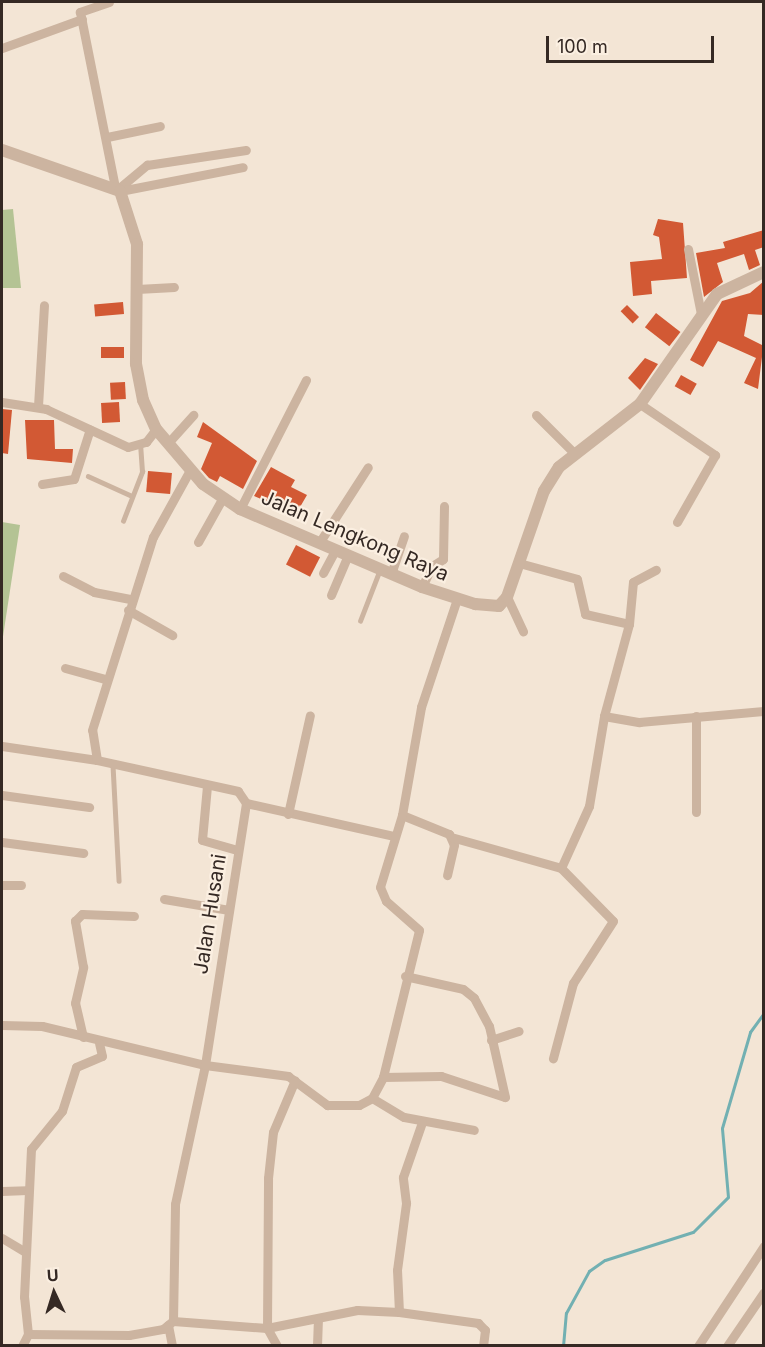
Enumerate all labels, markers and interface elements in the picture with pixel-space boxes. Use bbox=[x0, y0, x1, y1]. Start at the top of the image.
scale bar bbox=[549, 24, 717, 62]
text: 100 m bbox=[557, 36, 608, 57]
street label: Jalan Lengkong Raya bbox=[258, 486, 452, 586]
street label: Jalan Husani bbox=[189, 852, 231, 976]
north arrow bbox=[24, 1263, 84, 1323]
text: U bbox=[46, 1265, 59, 1285]

